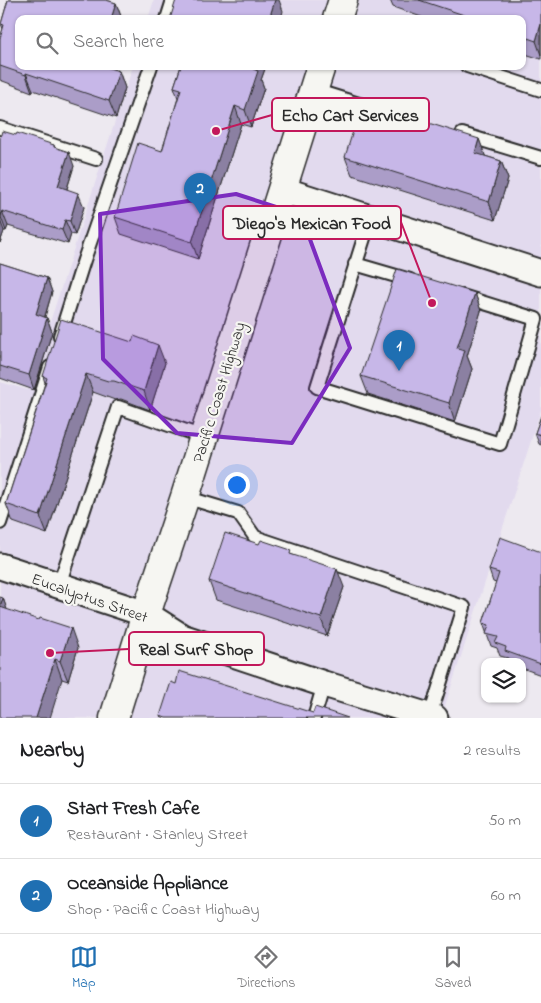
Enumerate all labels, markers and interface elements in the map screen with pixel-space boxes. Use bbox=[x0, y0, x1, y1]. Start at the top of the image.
search box bbox=[15, 15, 526, 70]
icon: search bbox=[33, 29, 61, 57]
text: Search here bbox=[73, 29, 164, 56]
callout: Echo Cart Services bbox=[272, 98, 429, 131]
text: Echo Cart Services bbox=[281, 104, 419, 130]
pin: 2 bbox=[184, 173, 216, 214]
callout: Diego's Mexican Food bbox=[223, 206, 401, 239]
text: Diego's Mexican Food bbox=[232, 212, 392, 239]
street label: Pacific Coast Highway bbox=[187, 319, 253, 466]
pin: 1 bbox=[383, 330, 415, 371]
your location bbox=[224, 472, 250, 498]
street label: Eucalyptus Street bbox=[28, 568, 151, 630]
callout: Real Surf Shop bbox=[129, 632, 264, 665]
text: Real Surf Shop bbox=[139, 638, 254, 664]
map controls bbox=[481, 658, 526, 703]
button: layers bbox=[481, 658, 526, 703]
text: Nearby bbox=[20, 736, 84, 766]
text: 2 results bbox=[463, 739, 521, 763]
text: Start Fresh Cafe bbox=[67, 796, 200, 823]
text: 1 bbox=[33, 809, 39, 833]
text: 50 m bbox=[489, 809, 521, 833]
text: Restaurant · Stanley Street bbox=[67, 823, 248, 847]
text: Oceanside Appliance bbox=[67, 871, 228, 898]
text: 2 bbox=[32, 884, 40, 908]
text: 60 m bbox=[491, 884, 521, 908]
text: Shop · Pacific Coast Highway bbox=[67, 898, 259, 922]
tab: Map bbox=[70, 943, 98, 994]
tab: Directions bbox=[237, 943, 295, 994]
tab: Saved bbox=[435, 943, 471, 994]

